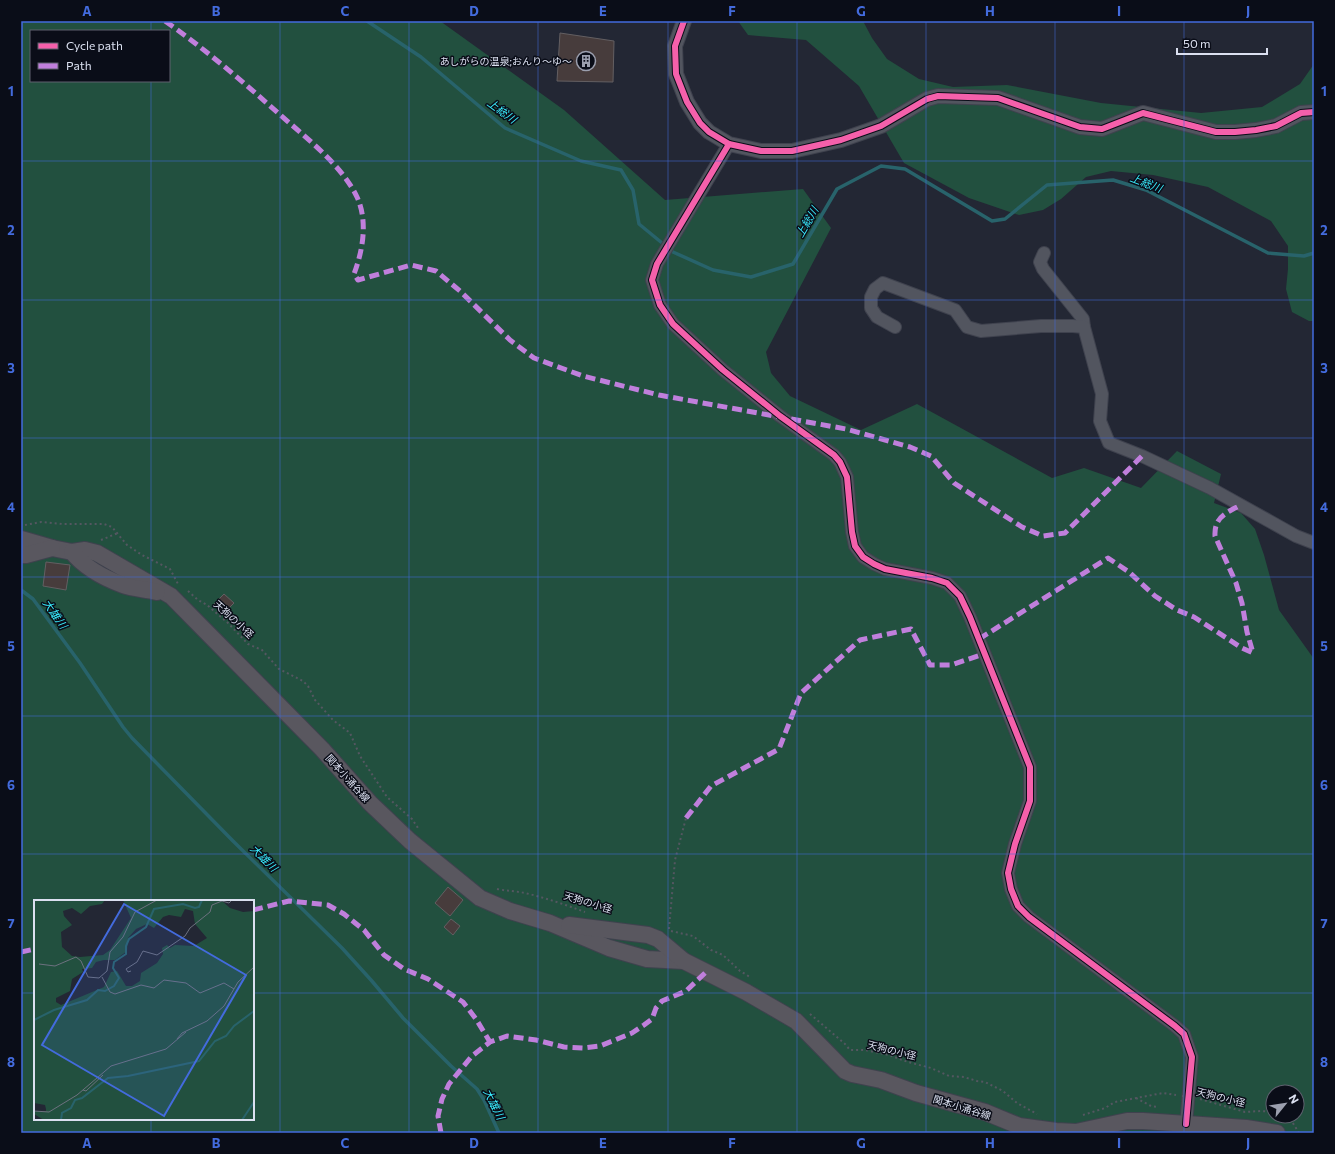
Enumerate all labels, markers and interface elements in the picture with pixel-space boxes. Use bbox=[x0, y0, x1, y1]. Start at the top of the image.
text: A bbox=[82, 3, 92, 19]
text: B bbox=[212, 3, 221, 19]
text: C bbox=[341, 3, 350, 19]
text: D bbox=[469, 3, 479, 19]
text: E bbox=[599, 3, 607, 19]
text: F bbox=[728, 3, 736, 19]
text: G bbox=[856, 3, 866, 19]
text: H bbox=[985, 3, 995, 19]
text: I bbox=[1117, 3, 1121, 19]
text: J bbox=[1246, 3, 1250, 19]
legend bbox=[30, 30, 170, 82]
scale bar bbox=[1177, 30, 1267, 56]
text: 50 m bbox=[1183, 36, 1211, 50]
text: Cycle path bbox=[66, 38, 123, 52]
building icon: あしがらの温泉;おんり〜ゆ〜 bbox=[575, 50, 597, 72]
place label: あしがらの温泉;おんり〜ゆ〜 bbox=[440, 55, 572, 67]
text: Path bbox=[66, 58, 92, 72]
text: 1 bbox=[8, 83, 14, 99]
text: 1 bbox=[1321, 83, 1327, 99]
water label: 上総川 bbox=[485, 96, 520, 126]
water label: 上総川 bbox=[1128, 171, 1165, 195]
water label: 上総川 bbox=[793, 203, 821, 239]
text: 2 bbox=[7, 222, 15, 238]
text: 2 bbox=[1320, 222, 1328, 238]
text: 3 bbox=[7, 360, 15, 376]
text: 3 bbox=[1320, 360, 1328, 376]
text: 4 bbox=[7, 499, 15, 515]
text: 4 bbox=[1320, 499, 1328, 515]
water label: 大雄川 bbox=[41, 596, 71, 632]
street label: 天狗の小径 bbox=[212, 598, 256, 640]
text: 5 bbox=[7, 638, 15, 654]
text: 5 bbox=[1320, 638, 1328, 654]
street label: 関本小涌谷線 bbox=[323, 752, 373, 804]
text: 6 bbox=[7, 777, 15, 793]
text: 6 bbox=[1320, 777, 1328, 793]
water label: 大雄川 bbox=[248, 841, 281, 875]
street label: 天狗の小径 bbox=[562, 889, 614, 915]
inset map bbox=[34, 900, 254, 1120]
text: 7 bbox=[7, 915, 15, 931]
text: 7 bbox=[1320, 915, 1328, 931]
street label: 天狗の小径 bbox=[866, 1038, 918, 1062]
text: 8 bbox=[7, 1054, 15, 1070]
text: 8 bbox=[1320, 1054, 1328, 1070]
north arrow bbox=[1265, 1084, 1305, 1124]
street label: 天狗の小径 bbox=[1195, 1085, 1247, 1109]
water label: 大雄川 bbox=[481, 1086, 508, 1122]
street label: 関本小涌谷線 bbox=[932, 1092, 992, 1122]
text: N bbox=[1286, 1092, 1302, 1106]
text: A bbox=[82, 1135, 92, 1151]
text: B bbox=[212, 1135, 221, 1151]
text: C bbox=[341, 1135, 350, 1151]
text: D bbox=[469, 1135, 479, 1151]
text: E bbox=[599, 1135, 607, 1151]
text: F bbox=[728, 1135, 736, 1151]
text: G bbox=[856, 1135, 866, 1151]
text: H bbox=[985, 1135, 995, 1151]
text: I bbox=[1117, 1135, 1121, 1151]
text: J bbox=[1246, 1135, 1250, 1151]

